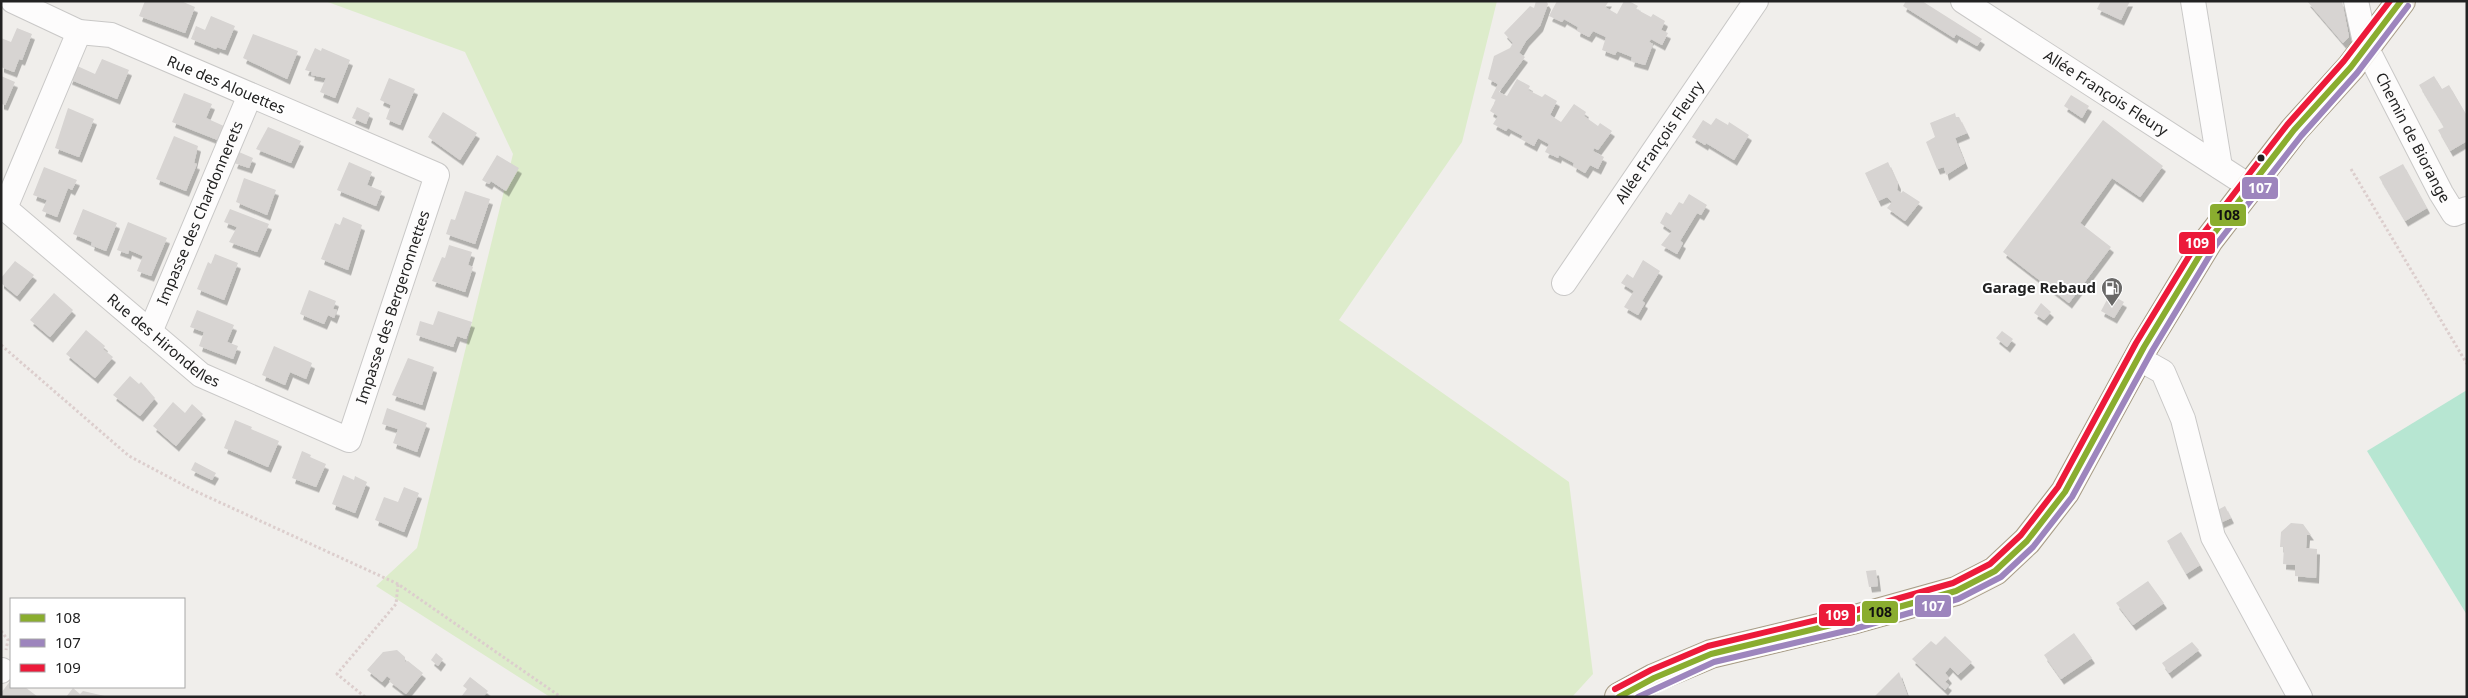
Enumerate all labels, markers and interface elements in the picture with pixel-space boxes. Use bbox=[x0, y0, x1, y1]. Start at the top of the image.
street label: Allée François Fleury bbox=[2040, 45, 2173, 140]
street label: Rue des Alouettes bbox=[164, 50, 289, 118]
street label: Chemin de Biorange bbox=[2372, 69, 2455, 206]
street label: Allée François Fleury bbox=[1610, 76, 1708, 207]
street label: Impasse des Chardonnerets bbox=[152, 118, 247, 308]
unlabelled marker bbox=[2256, 153, 2266, 163]
line badge: 107 bbox=[2241, 176, 2279, 200]
text: 107 bbox=[2248, 178, 2272, 197]
line badge: 108 bbox=[2209, 203, 2247, 227]
text: 108 bbox=[2216, 205, 2240, 224]
street label: Impasse des Bergeronnettes bbox=[351, 208, 434, 406]
line badge: 109 bbox=[2178, 231, 2216, 255]
text: 109 bbox=[2185, 233, 2209, 252]
fuel station icon: Garage Rebaud bbox=[2100, 276, 2124, 307]
place label: Garage Rebaud bbox=[1982, 277, 2096, 297]
street label: Rue des Hirondelles bbox=[103, 289, 223, 391]
line badge: 107 bbox=[1914, 594, 1952, 618]
text: 107 bbox=[1921, 596, 1945, 615]
legend bbox=[10, 598, 185, 688]
line badge: 108 bbox=[1861, 600, 1899, 624]
text: 108 bbox=[1868, 602, 1892, 621]
line badge: 109 bbox=[1818, 603, 1856, 627]
text: 109 bbox=[1825, 605, 1849, 624]
text: 108 bbox=[55, 607, 81, 627]
text: 107 bbox=[55, 632, 81, 652]
text: 109 bbox=[55, 657, 81, 677]

